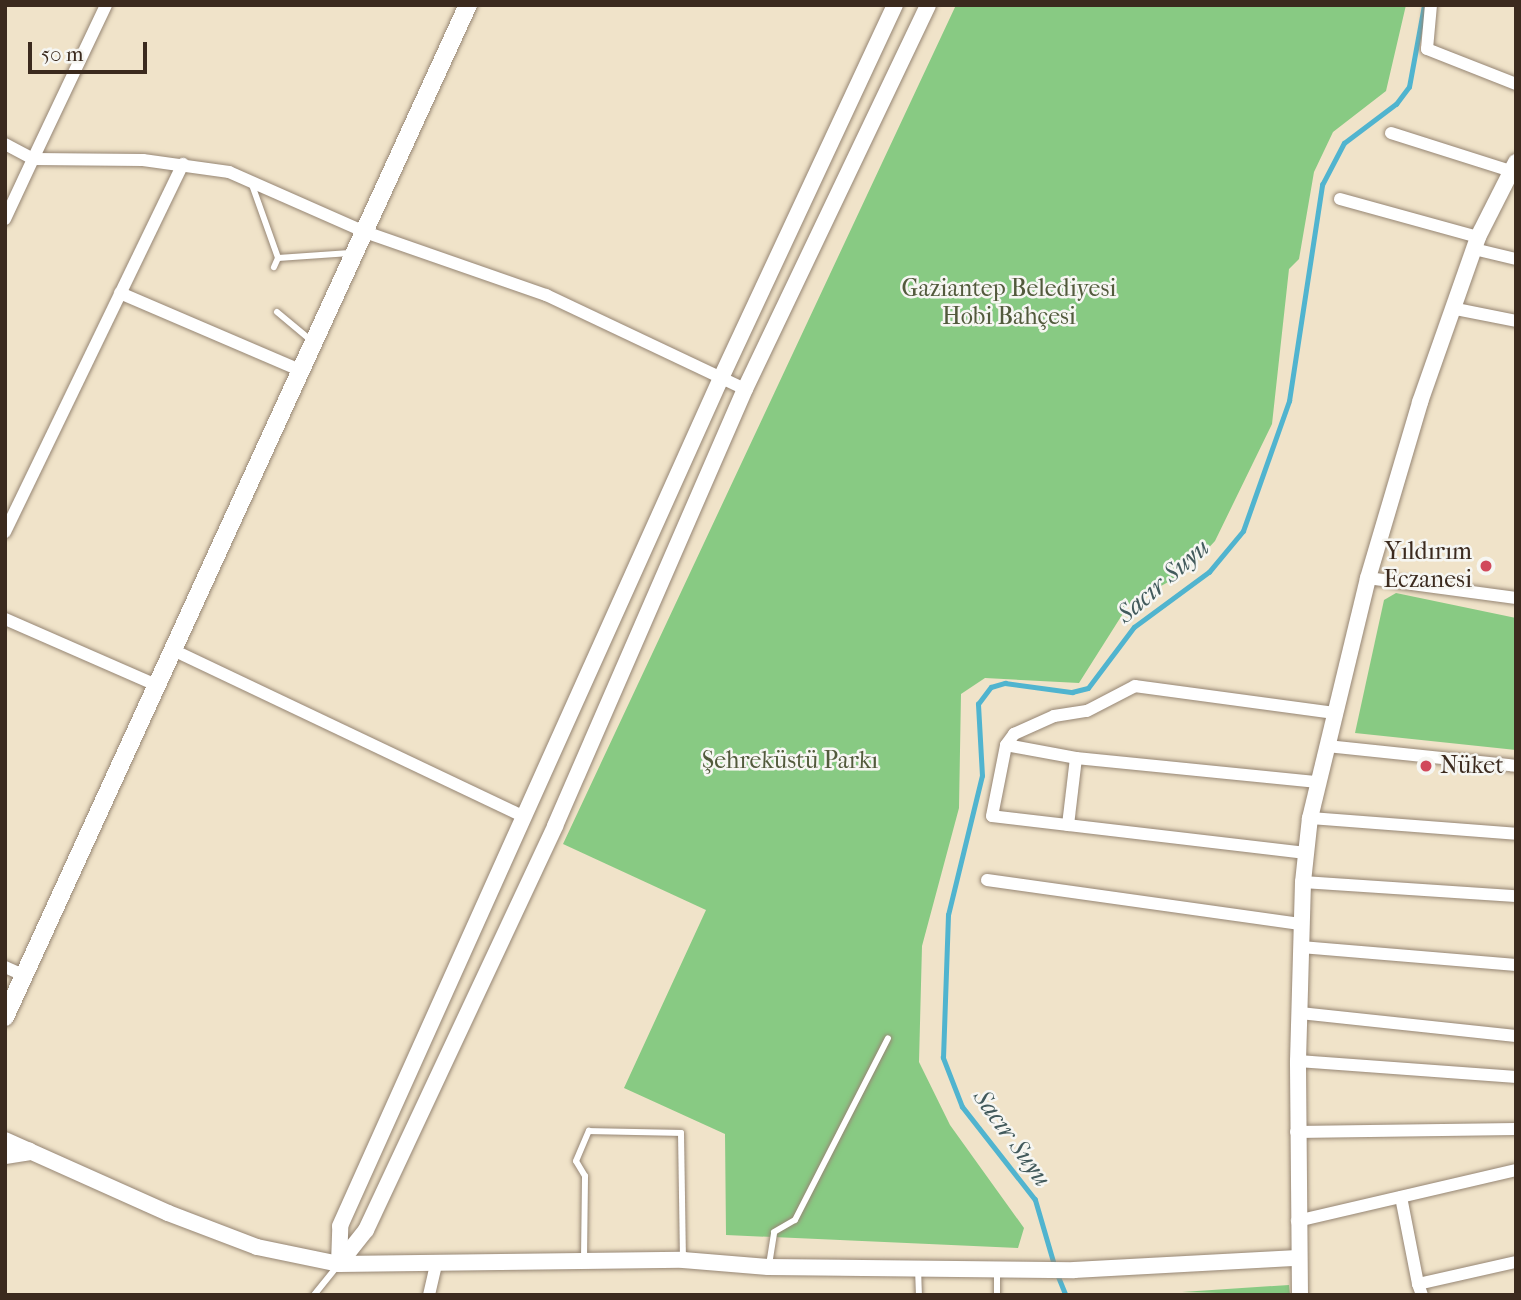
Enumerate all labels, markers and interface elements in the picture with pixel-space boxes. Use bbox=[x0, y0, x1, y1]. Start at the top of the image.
scale bar bbox=[32, 28, 150, 72]
text: 50 m bbox=[41, 42, 84, 66]
park label: Gaziantep Belediyesi Hobi Bahçesi bbox=[902, 275, 1116, 331]
water label: Sacır Suyu bbox=[1110, 532, 1216, 630]
place label: Yıldırım Eczanesi bbox=[1383, 538, 1472, 594]
marker: Yıldırım Eczanesi bbox=[1478, 558, 1494, 574]
park label: Şehreküstü Parkı bbox=[702, 747, 878, 775]
place label: Nüket bbox=[1440, 752, 1504, 780]
marker: Nüket bbox=[1418, 758, 1434, 774]
water label: Sacır Suyu bbox=[966, 1083, 1058, 1193]

